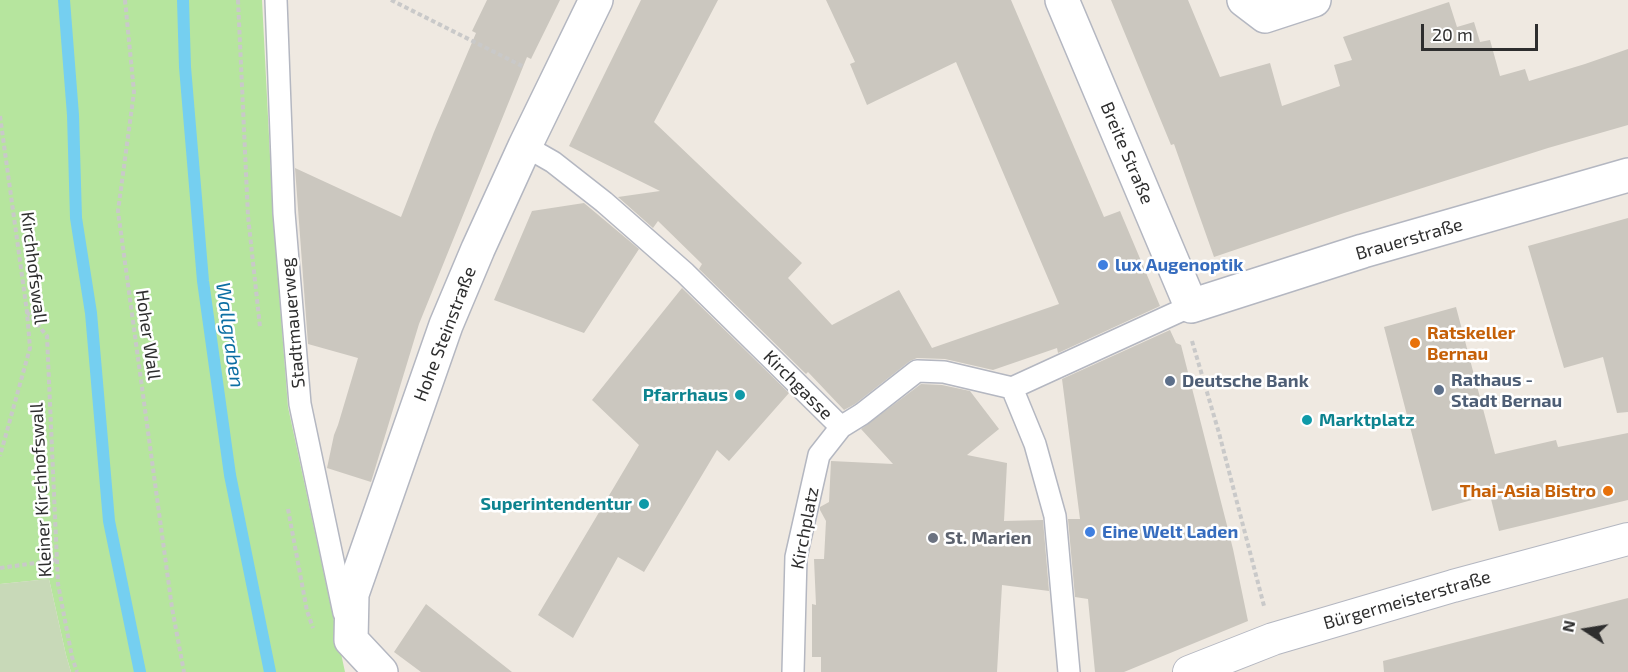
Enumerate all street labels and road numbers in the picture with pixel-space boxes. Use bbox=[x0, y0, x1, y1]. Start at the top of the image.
street label: Breite Straße bbox=[1096, 99, 1158, 207]
street label: Kirchhofswall bbox=[16, 210, 52, 326]
street label: Brauerstraße bbox=[1353, 213, 1465, 265]
street label: Stadtmauerweg bbox=[277, 257, 309, 389]
street label: Hohe Steinstraße bbox=[409, 264, 481, 404]
street label: Hoher Wall bbox=[131, 288, 165, 382]
street label: Kirchgasse bbox=[759, 346, 837, 424]
street label: Kleiner Kirchhofswall bbox=[26, 402, 56, 578]
street label: Kirchplatz bbox=[786, 485, 824, 571]
street label: Bürgermeisterstraße bbox=[1321, 566, 1493, 634]

